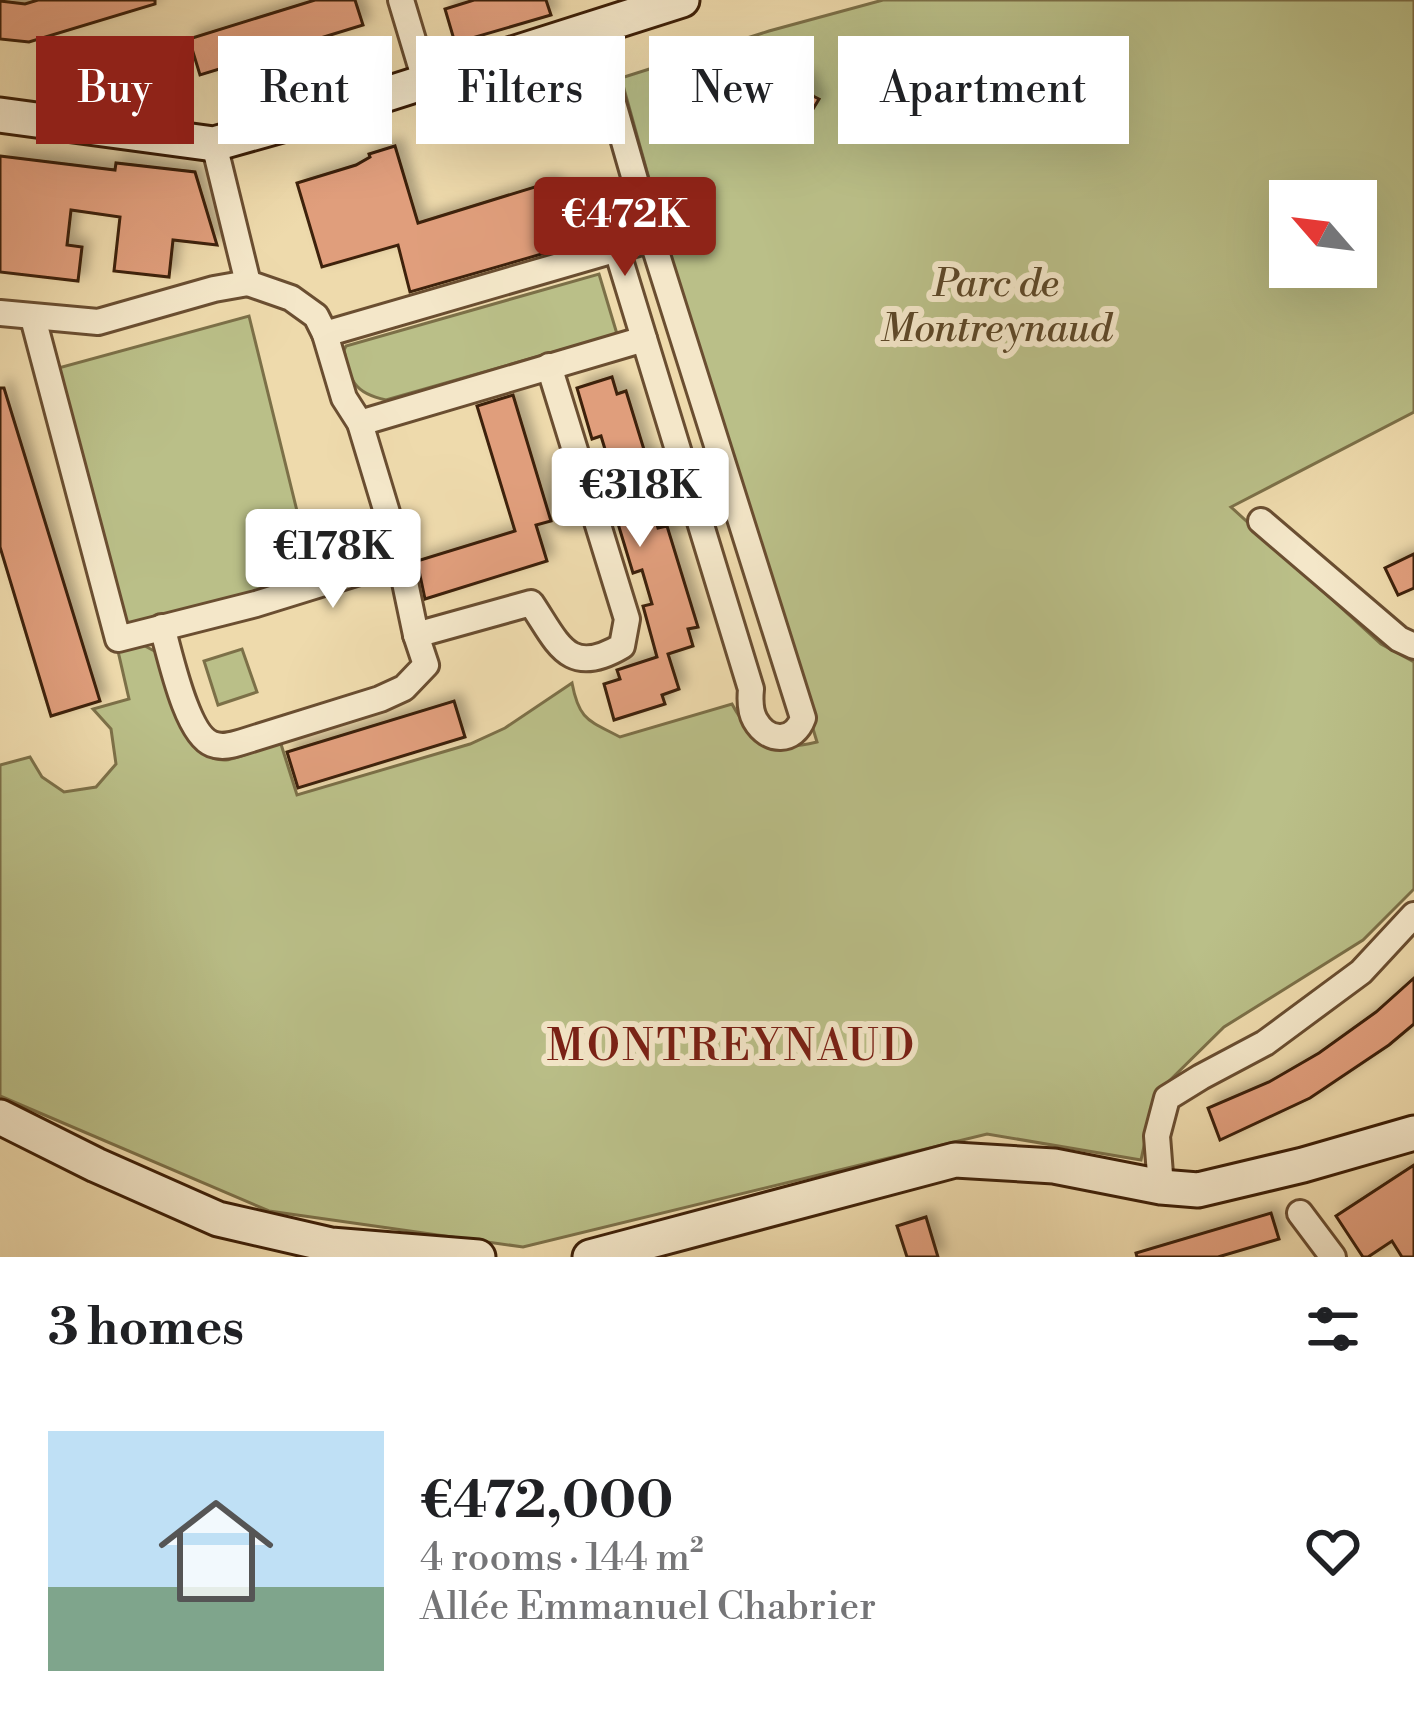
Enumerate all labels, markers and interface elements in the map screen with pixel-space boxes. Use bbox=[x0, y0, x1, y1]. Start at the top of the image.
chip: Buy bbox=[36, 36, 194, 144]
chip: Rent bbox=[218, 36, 392, 144]
chip: Filters bbox=[416, 36, 625, 144]
chip: New bbox=[649, 36, 814, 144]
chip: Apartment bbox=[838, 36, 1129, 144]
pin: €472K bbox=[541, 177, 709, 279]
north arrow bbox=[1269, 180, 1377, 288]
map controls bbox=[1269, 180, 1377, 288]
text: €472K bbox=[561, 191, 689, 240]
park label: Parc de Montreynaud bbox=[880, 260, 1114, 354]
pin: €318K bbox=[556, 448, 724, 550]
text: €318K bbox=[579, 462, 701, 511]
pin: €178K bbox=[249, 509, 417, 611]
text: €178K bbox=[273, 523, 393, 572]
district label: MONTREYNAUD bbox=[547, 1021, 917, 1074]
icon: filters bbox=[1300, 1296, 1366, 1362]
text: 3 homes bbox=[48, 1297, 244, 1361]
text: €472,000 bbox=[420, 1470, 673, 1534]
icon: home bbox=[144, 1479, 288, 1623]
icon: heart bbox=[1300, 1518, 1366, 1584]
text: 4 rooms · 144 m² bbox=[420, 1534, 704, 1583]
text: Allée Emmanuel Chabrier bbox=[420, 1583, 876, 1632]

